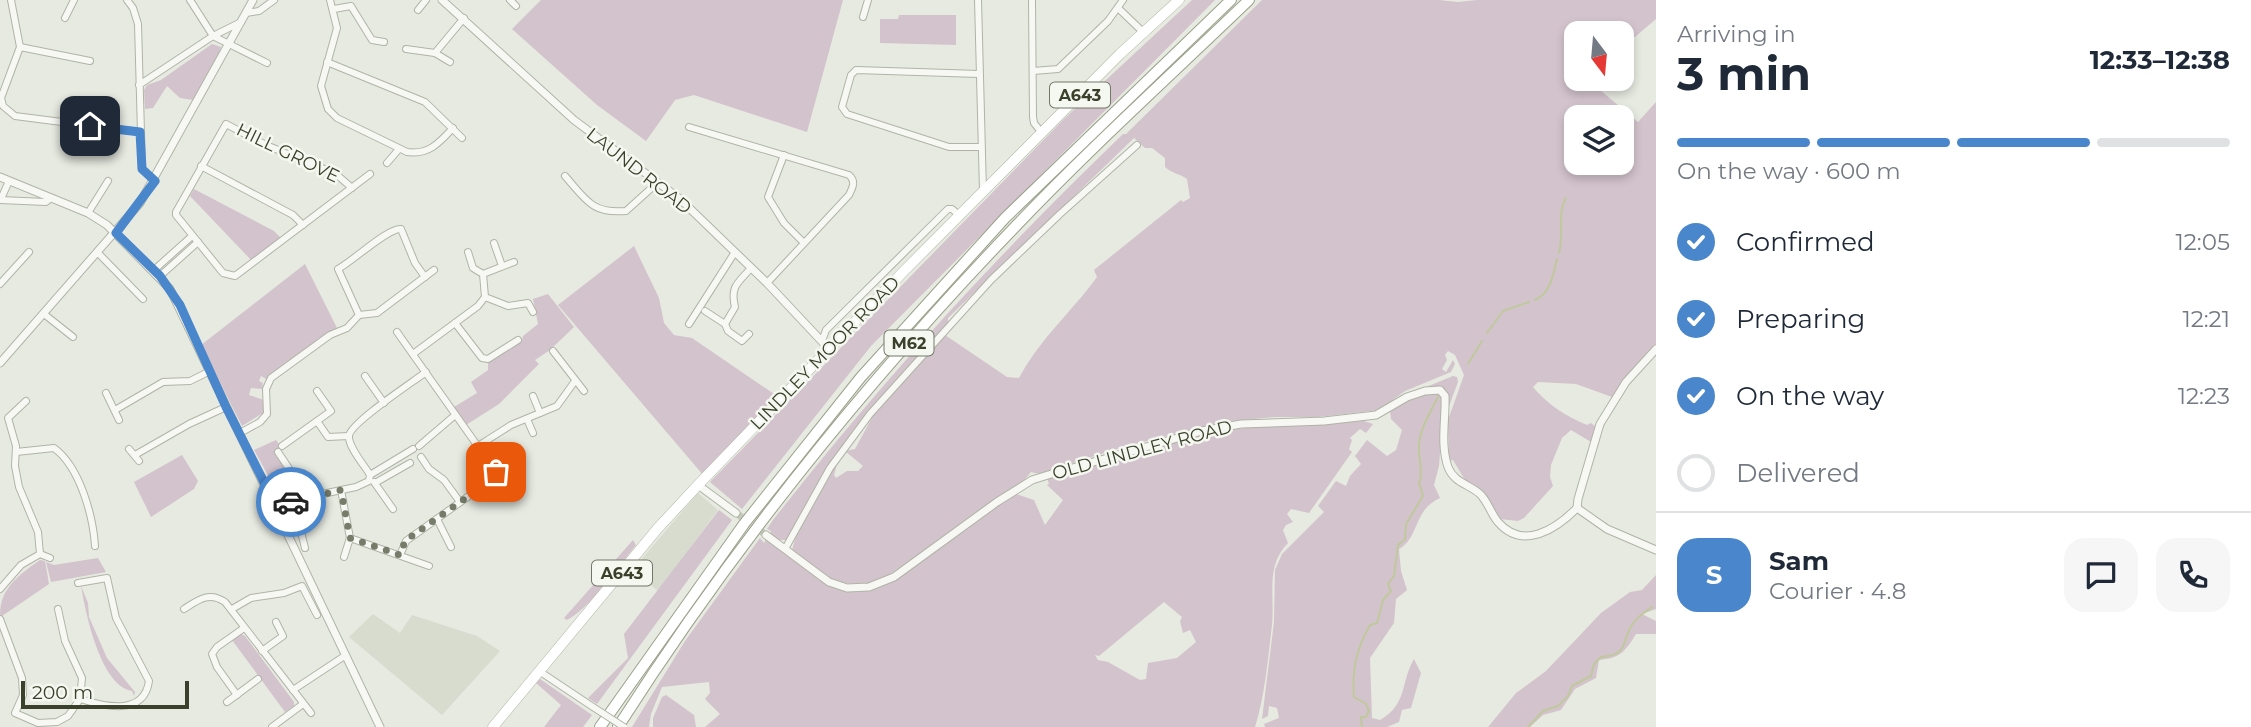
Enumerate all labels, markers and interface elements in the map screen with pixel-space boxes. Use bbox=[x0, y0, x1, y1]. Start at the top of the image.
text: Arriving in bbox=[1677, 20, 1796, 48]
north arrow bbox=[1564, 21, 1634, 91]
map controls bbox=[1564, 21, 1634, 175]
text: 12:33–12:38 bbox=[2090, 44, 2230, 76]
text: 3 min bbox=[1677, 45, 1811, 102]
road number: A643 bbox=[1050, 82, 1110, 108]
pin bbox=[60, 96, 120, 156]
button: layers bbox=[1564, 105, 1634, 175]
icon: home bbox=[71, 107, 109, 145]
street label: HILL GROVE bbox=[233, 119, 343, 187]
street label: LAUND ROAD bbox=[582, 123, 696, 219]
text: On the way · 600 m bbox=[1677, 157, 1901, 185]
icon: check bbox=[1677, 223, 1715, 261]
text: Confirmed bbox=[1736, 226, 1875, 258]
text: 12:05 bbox=[2176, 228, 2230, 256]
street label: LINDLEY MOOR ROAD bbox=[746, 272, 904, 434]
icon: check bbox=[1677, 300, 1715, 338]
text: Preparing bbox=[1736, 303, 1865, 335]
text: 12:21 bbox=[2182, 305, 2230, 333]
road number: M62 bbox=[884, 330, 934, 356]
icon: check bbox=[1677, 377, 1715, 415]
text: On the way bbox=[1736, 380, 1884, 412]
text: 12:23 bbox=[2178, 382, 2230, 410]
street label: OLD LINDLEY ROAD bbox=[1050, 415, 1234, 485]
pin bbox=[466, 442, 526, 502]
icon: bag bbox=[477, 453, 515, 491]
text: Delivered bbox=[1736, 457, 1860, 489]
courier bbox=[256, 467, 326, 537]
icon: car bbox=[272, 483, 310, 521]
button: chat bbox=[2064, 538, 2138, 612]
button: phone bbox=[2156, 538, 2230, 612]
text: Sam bbox=[1769, 545, 1829, 577]
text: S bbox=[1706, 559, 1722, 591]
road number: A643 bbox=[592, 560, 652, 586]
text: Courier · 4.8 bbox=[1769, 577, 1906, 605]
scale bar bbox=[21, 678, 189, 710]
text: 200 m bbox=[32, 681, 93, 704]

